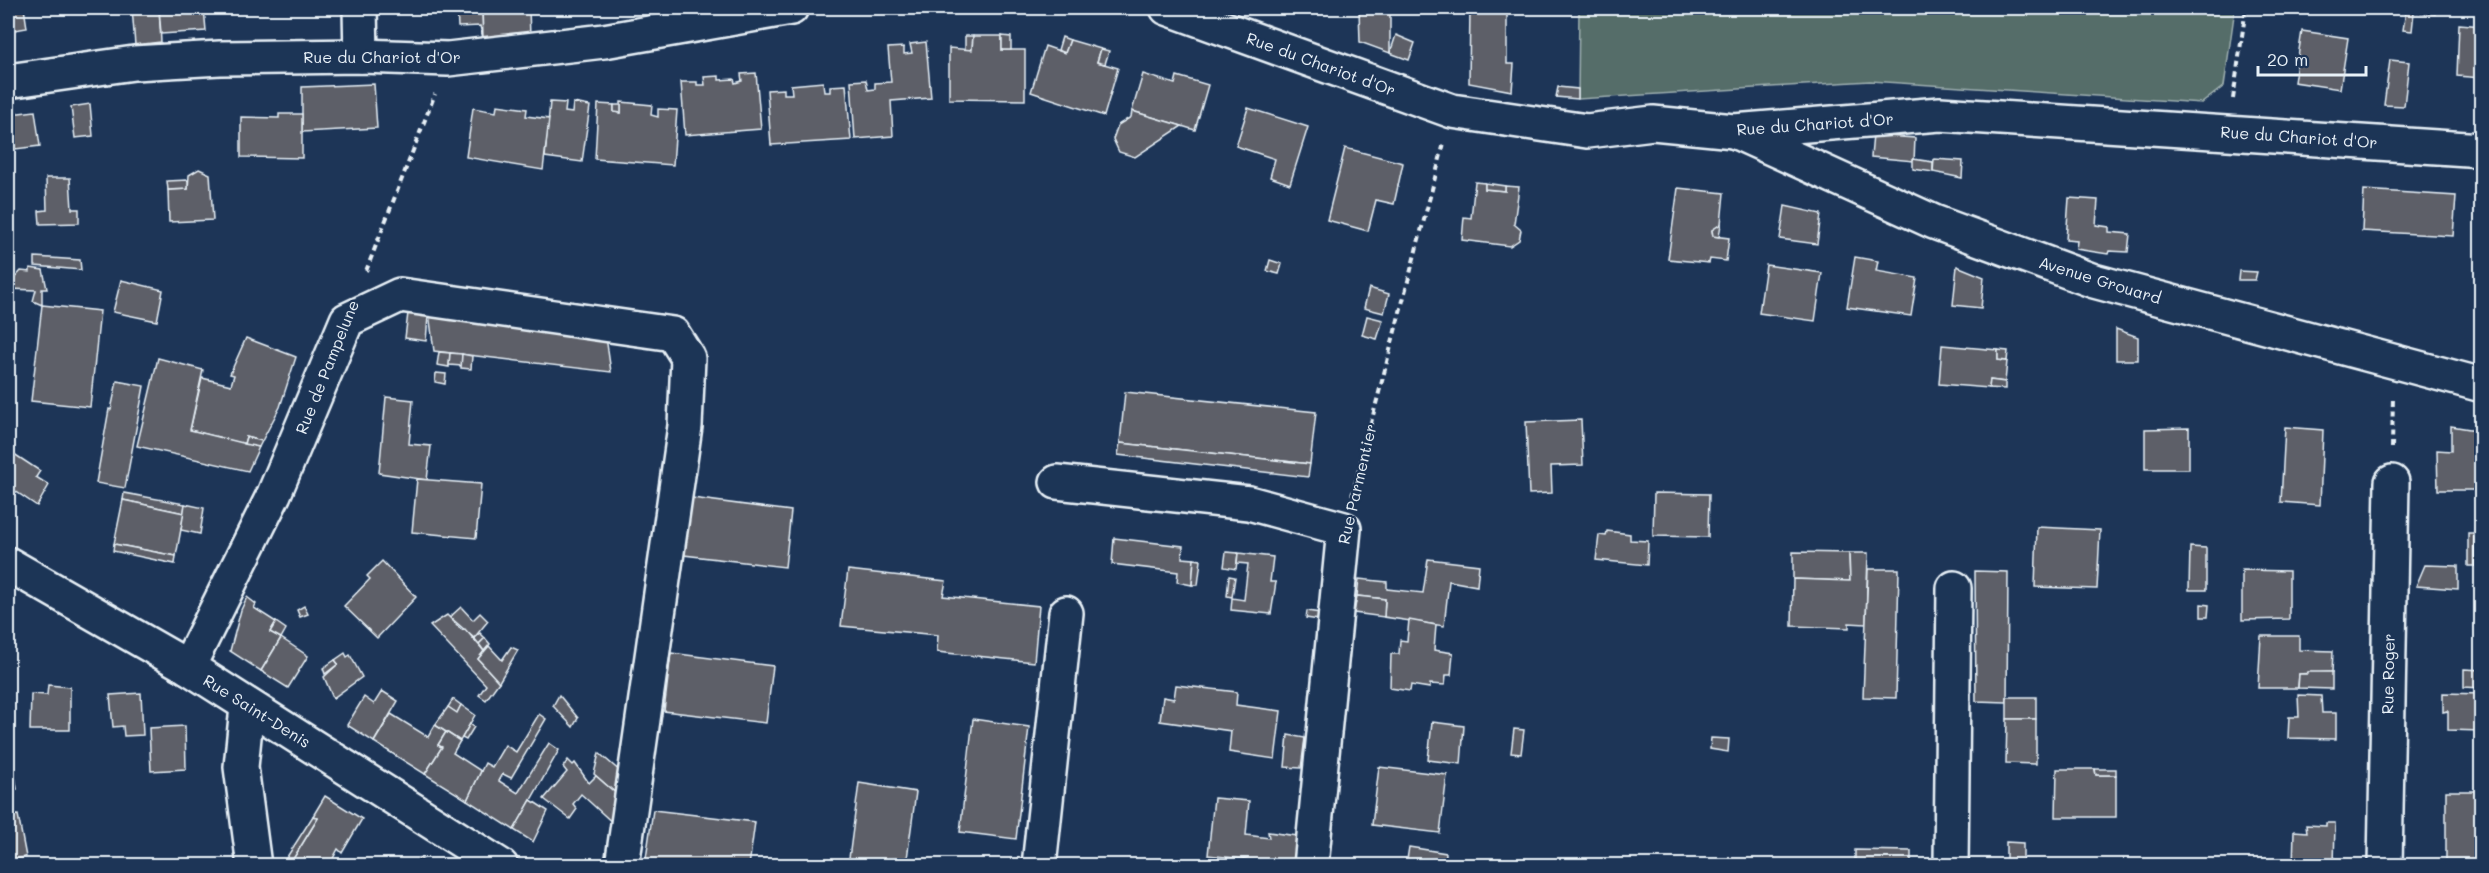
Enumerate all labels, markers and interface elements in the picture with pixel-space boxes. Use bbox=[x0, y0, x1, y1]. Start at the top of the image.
street label: Rue du Chariot d'Or bbox=[1244, 27, 1399, 100]
scale bar bbox=[2258, 39, 2366, 77]
street label: Rue du Chariot d'Or bbox=[303, 46, 461, 67]
text: 20 m bbox=[2267, 47, 2308, 71]
street label: Rue du Chariot d'Or bbox=[1736, 108, 1894, 139]
street label: Rue du Chariot d'Or bbox=[2220, 121, 2378, 152]
street label: Avenue Grouard bbox=[2036, 251, 2164, 308]
street label: Rue de Pampelune bbox=[290, 297, 363, 437]
street label: Rue Parmentier bbox=[1332, 422, 1381, 546]
street label: Rue Roger bbox=[2376, 633, 2399, 715]
street label: Rue Saint-Denis bbox=[200, 669, 315, 752]

